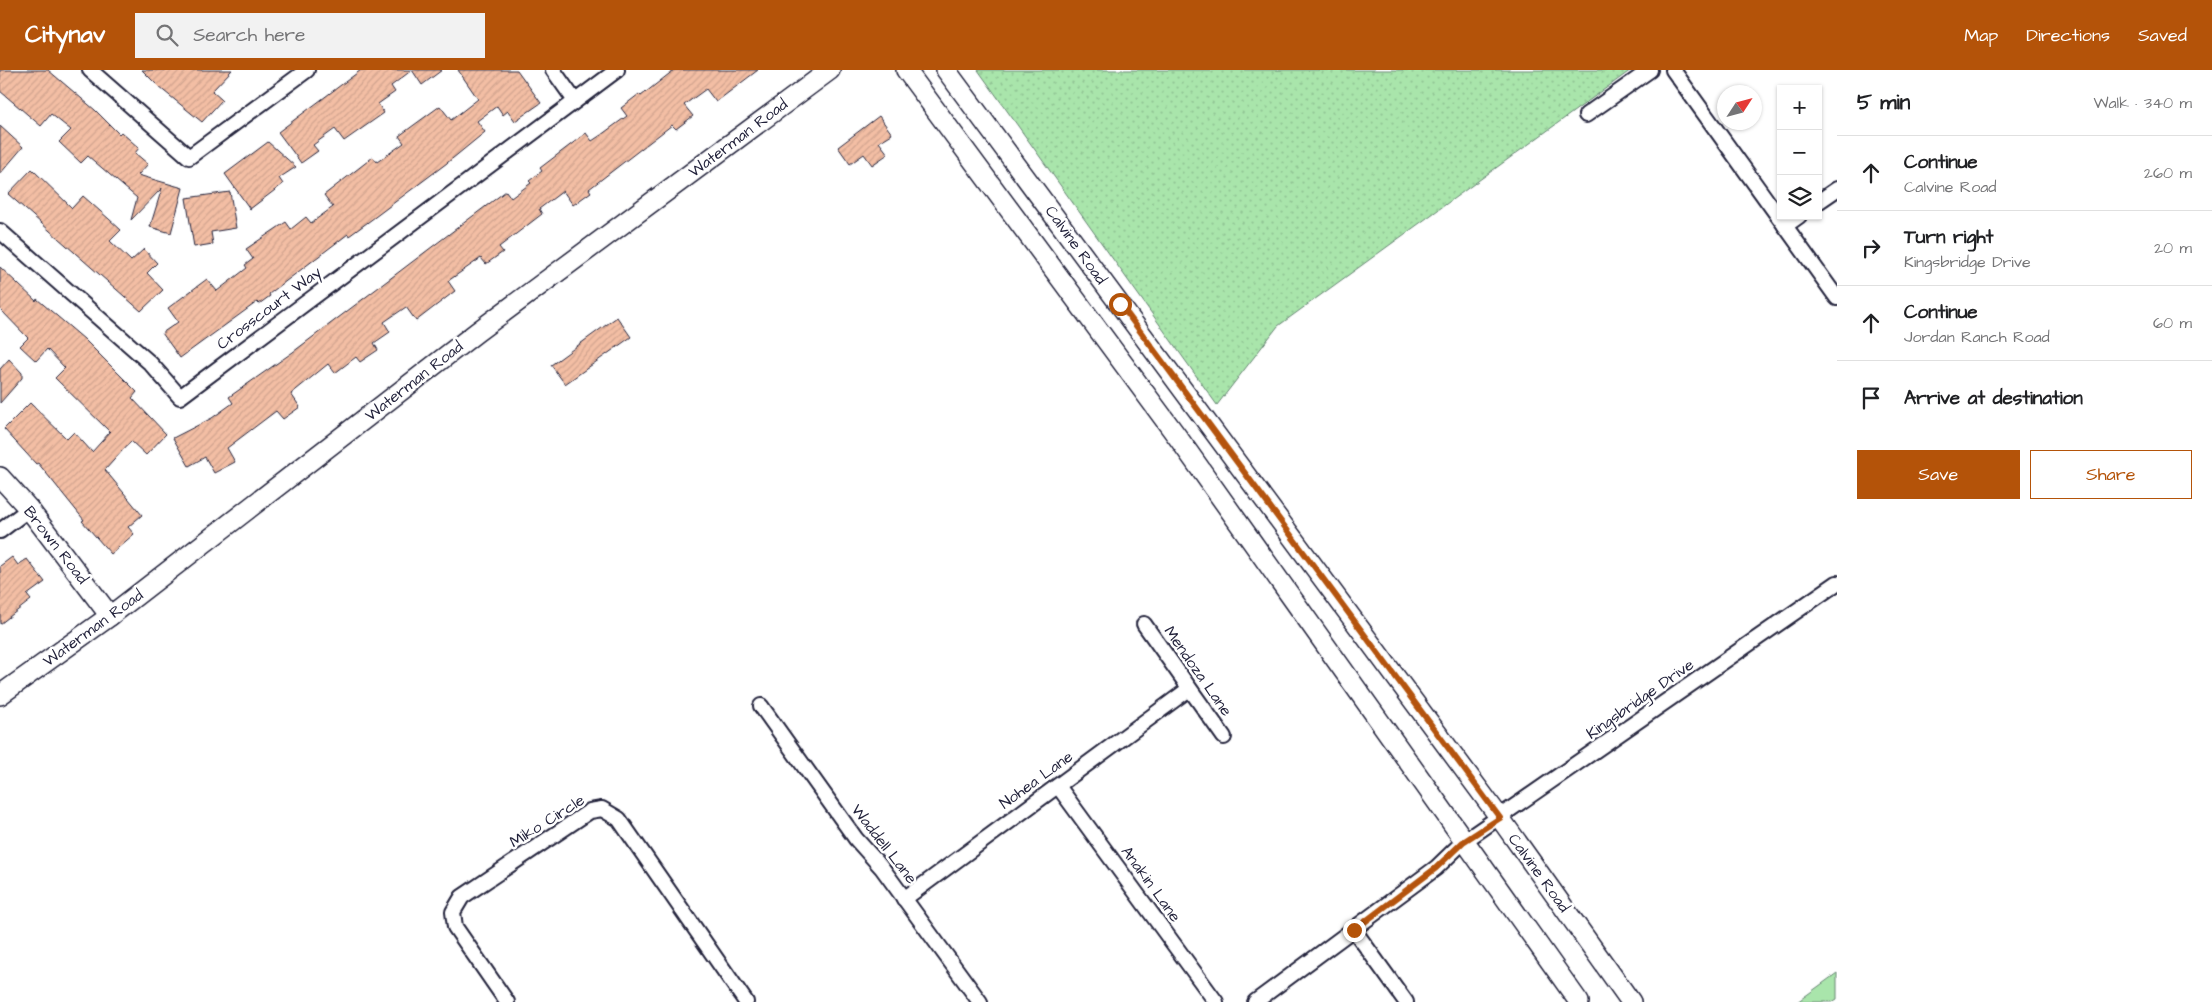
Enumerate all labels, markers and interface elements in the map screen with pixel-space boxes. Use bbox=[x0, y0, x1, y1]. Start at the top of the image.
search box bbox=[135, 13, 485, 58]
text: Citynav bbox=[25, 18, 105, 52]
icon: search bbox=[153, 21, 181, 49]
text: Search here bbox=[193, 22, 305, 49]
text: Map bbox=[1964, 23, 1998, 48]
text: Directions bbox=[2026, 23, 2110, 48]
text: Saved bbox=[2138, 23, 2187, 48]
north arrow bbox=[1717, 85, 1762, 130]
map controls bbox=[1777, 85, 1822, 220]
button: + bbox=[1777, 85, 1822, 130]
text: 5 min bbox=[1857, 88, 1910, 117]
text: Walk · 340 m bbox=[2093, 92, 2192, 114]
street label: Waterman Road bbox=[684, 93, 792, 183]
button: − bbox=[1777, 130, 1822, 175]
text: Continue bbox=[1904, 149, 1978, 176]
icon: ahead bbox=[1857, 159, 1885, 187]
text: 260 m bbox=[2144, 162, 2192, 184]
button: layers bbox=[1777, 175, 1822, 220]
text: Calvine Road bbox=[1904, 176, 1997, 198]
street label: Calvine Road bbox=[1040, 201, 1112, 289]
text: Turn right bbox=[1904, 224, 1993, 251]
icon: right bbox=[1857, 234, 1885, 262]
text: 20 m bbox=[2154, 237, 2192, 259]
text: Kingsbridge Drive bbox=[1904, 251, 2031, 273]
street label: Crosscourt Way bbox=[212, 261, 327, 356]
route start bbox=[1109, 293, 1132, 316]
text: Continue bbox=[1904, 299, 1978, 326]
icon: ahead bbox=[1857, 309, 1885, 337]
text: 60 m bbox=[2153, 312, 2192, 334]
text: Jordan Ranch Road bbox=[1904, 326, 2050, 348]
street label: Waterman Road bbox=[360, 336, 468, 426]
icon: arrive bbox=[1857, 384, 1885, 412]
text: Arrive at destination bbox=[1904, 385, 2083, 412]
button: Save bbox=[1857, 450, 2020, 499]
button: Share bbox=[2030, 450, 2192, 499]
street label: Brown Road bbox=[19, 501, 93, 589]
street label: Waterman Road bbox=[38, 584, 148, 672]
street label: Mendoza Lane bbox=[1159, 622, 1237, 721]
street label: Kingsbridge Drive bbox=[1582, 653, 1699, 745]
street label: Nohea Lane bbox=[995, 746, 1078, 814]
street label: Miko Circle bbox=[505, 789, 589, 853]
street label: Waddell Lane bbox=[846, 800, 922, 889]
street label: Calvine Road bbox=[1503, 829, 1575, 917]
street label: Anakin Lane bbox=[1116, 842, 1186, 927]
route end bbox=[1343, 919, 1366, 942]

